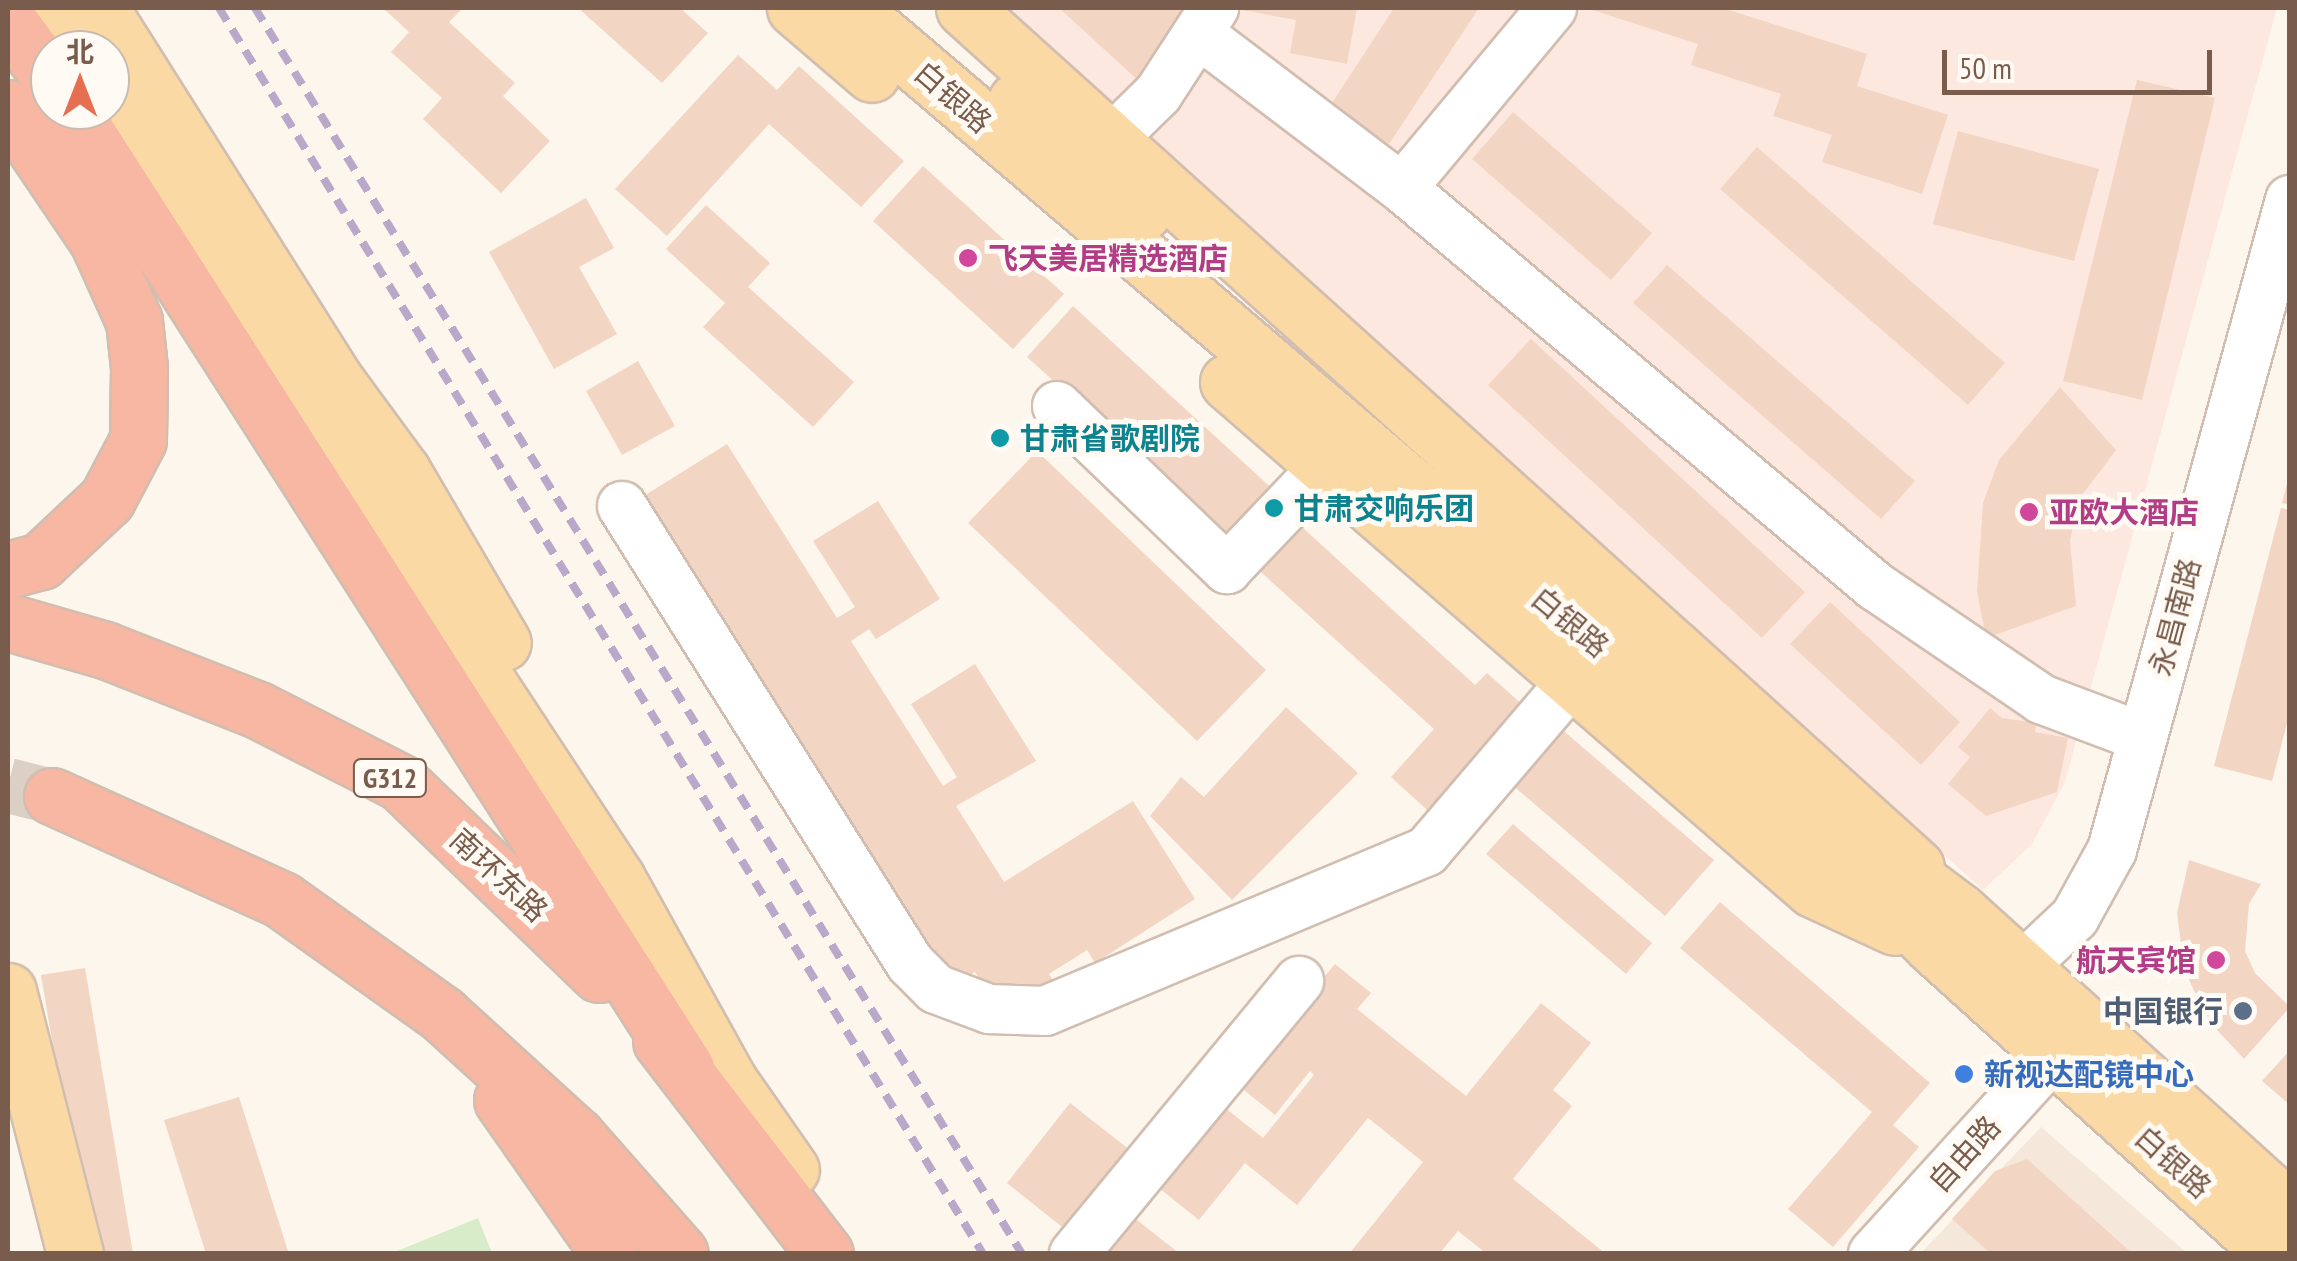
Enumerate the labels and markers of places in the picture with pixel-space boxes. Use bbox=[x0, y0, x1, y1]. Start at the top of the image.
place label: 飞天美居精选酒店 bbox=[988, 240, 1228, 276]
marker: 飞天美居精选酒店 bbox=[957, 247, 979, 269]
place label: 甘肃省歌剧院 bbox=[1020, 420, 1200, 456]
marker: 甘肃省歌剧院 bbox=[989, 427, 1011, 449]
place label: 甘肃交响乐团 bbox=[1294, 490, 1474, 526]
place label: 亚欧大酒店 bbox=[2049, 494, 2199, 530]
marker: 甘肃交响乐团 bbox=[1263, 497, 1285, 519]
marker: 亚欧大酒店 bbox=[2018, 501, 2040, 523]
place label: 航天宾馆 bbox=[2076, 942, 2196, 978]
marker: 航天宾馆 bbox=[2205, 949, 2227, 971]
place label: 中国银行 bbox=[2103, 993, 2223, 1029]
marker: 中国银行 bbox=[2232, 1000, 2254, 1022]
place label: 新视达配镜中心 bbox=[1984, 1056, 2194, 1092]
marker: 新视达配镜中心 bbox=[1953, 1063, 1975, 1085]

